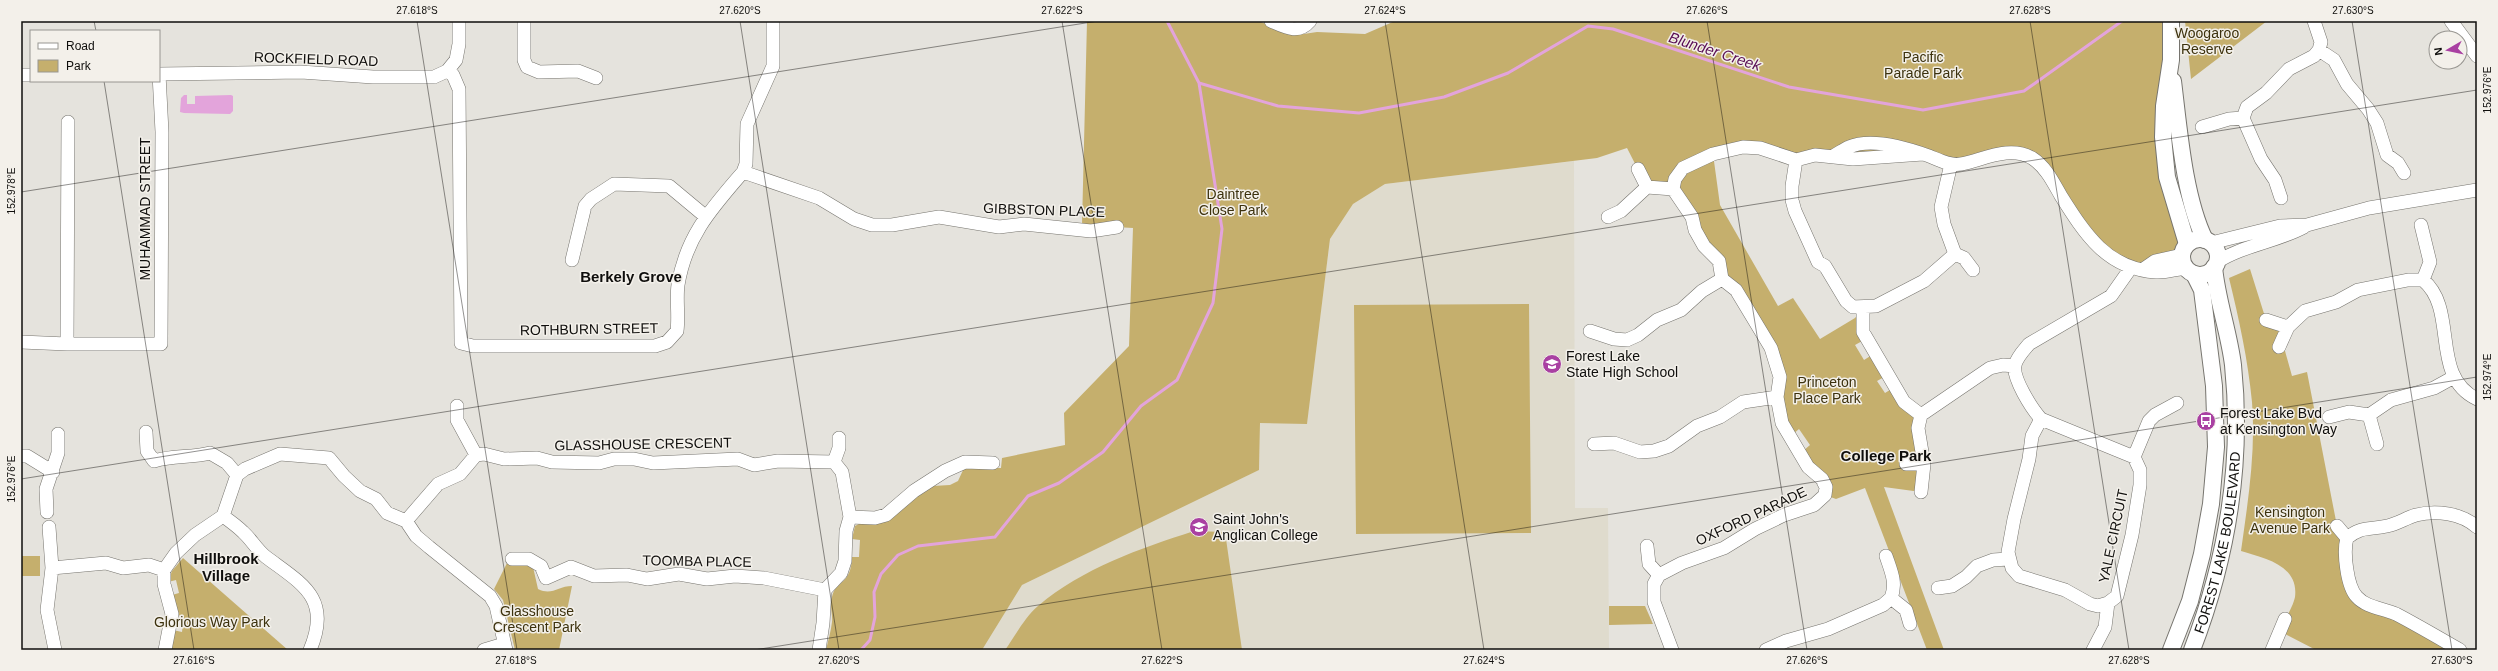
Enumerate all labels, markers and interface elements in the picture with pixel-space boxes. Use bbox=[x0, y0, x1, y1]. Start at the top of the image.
text: 27.618°S bbox=[396, 5, 438, 16]
text: 27.620°S bbox=[719, 5, 761, 16]
text: 27.622°S bbox=[1041, 5, 1083, 16]
text: 27.624°S bbox=[1364, 5, 1406, 16]
text: 27.626°S bbox=[1686, 5, 1728, 16]
text: 27.628°S bbox=[2009, 5, 2051, 16]
text: 27.630°S bbox=[2332, 5, 2374, 16]
park label: Woogaroo Reserve bbox=[2175, 25, 2239, 57]
water label: Blunder Creek bbox=[1667, 28, 1765, 74]
legend bbox=[30, 30, 160, 82]
north arrow bbox=[2428, 30, 2468, 70]
text: Road bbox=[66, 39, 95, 53]
text: N bbox=[2432, 47, 2445, 56]
street label: ROCKFIELD ROAD bbox=[254, 49, 378, 69]
park label: Pacific Parade Park bbox=[1884, 49, 1963, 81]
text: Park bbox=[66, 59, 92, 73]
text: 152.976°E bbox=[2482, 66, 2493, 113]
street label: MUHAMMAD STREET bbox=[137, 137, 153, 281]
text: 152.978°E bbox=[6, 167, 17, 214]
park label: Daintree Close Park bbox=[1199, 186, 1268, 218]
street label: GIBBSTON PLACE bbox=[983, 200, 1105, 220]
district label: Berkely Grove bbox=[580, 268, 682, 285]
street label: ROTHBURN STREET bbox=[520, 320, 659, 338]
place label: Forest Lake State High School bbox=[1566, 348, 1678, 380]
school or university icon: Forest Lake State High School bbox=[1541, 353, 1563, 375]
text: 152.974°E bbox=[2482, 353, 2493, 400]
park label: Princeton Place Park bbox=[1793, 374, 1862, 406]
place label: Forest Lake Bvd at Kensington Way bbox=[2220, 405, 2337, 437]
bus stop icon: Forest Lake Bvd at Kensington Way bbox=[2195, 410, 2217, 432]
street label: GLASSHOUSE CRESCENT bbox=[554, 434, 732, 454]
district label: College Park bbox=[1841, 447, 1932, 464]
street label: FOREST LAKE BOULEVARD bbox=[2191, 451, 2243, 636]
text: 152.976°E bbox=[6, 455, 17, 502]
street label: OXFORD PARADE bbox=[1693, 483, 1809, 549]
street label: YALE CIRCUIT bbox=[2095, 487, 2131, 584]
park label: Kensington Avenue Park bbox=[2250, 504, 2331, 536]
place label: Saint John's Anglican College bbox=[1213, 511, 1318, 543]
school or university icon: Saint John's Anglican College bbox=[1188, 516, 1210, 538]
district label: Hillbrook Village bbox=[193, 550, 259, 584]
street label: TOOMBA PLACE bbox=[642, 552, 752, 570]
park label: Glasshouse Crescent Park bbox=[493, 603, 582, 635]
park label: Glorious Way Park bbox=[154, 614, 271, 630]
text: 27.616°S bbox=[173, 655, 215, 666]
text: 27.618°S bbox=[495, 655, 537, 666]
text: 27.620°S bbox=[818, 655, 860, 666]
text: 27.622°S bbox=[1141, 655, 1183, 666]
text: 27.624°S bbox=[1463, 655, 1505, 666]
text: 27.626°S bbox=[1786, 655, 1828, 666]
text: 27.628°S bbox=[2108, 655, 2150, 666]
text: 27.630°S bbox=[2431, 655, 2473, 666]

